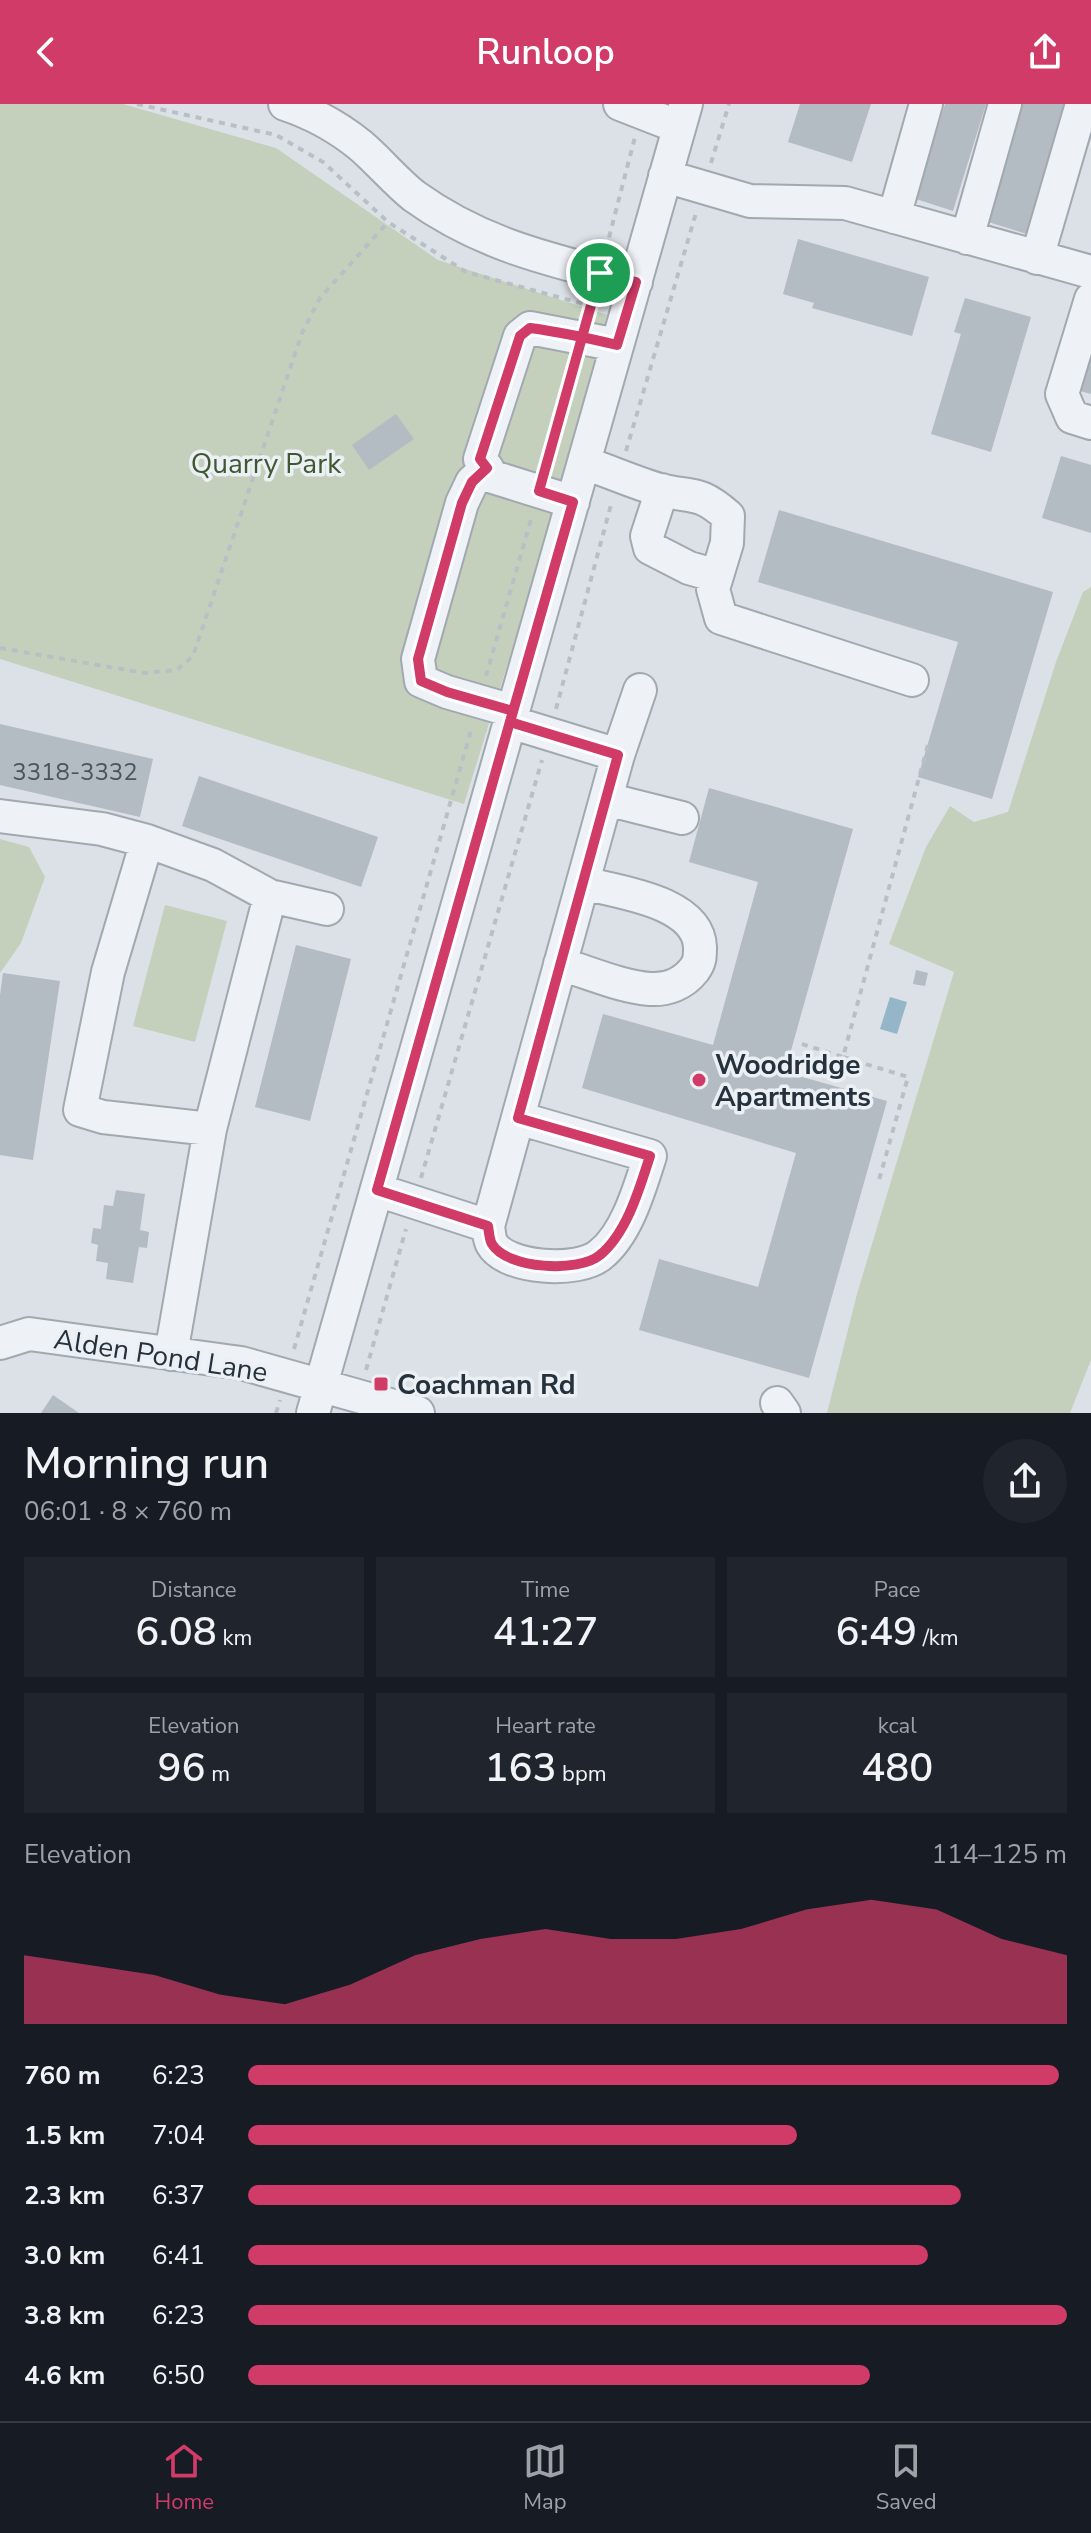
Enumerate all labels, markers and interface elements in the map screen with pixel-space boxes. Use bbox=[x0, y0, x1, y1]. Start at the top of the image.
text: Runloop bbox=[476, 28, 615, 77]
icon: back bbox=[24, 30, 68, 74]
icon: share bbox=[1023, 30, 1067, 74]
pin bbox=[566, 239, 634, 307]
icon: arrive bbox=[578, 251, 622, 295]
park label: Quarry Park bbox=[191, 445, 342, 483]
house number: 3318-3332 bbox=[12, 756, 138, 788]
place label: Woodridge Apartments bbox=[715, 1046, 871, 1116]
marker: Woodridge Apartments bbox=[690, 1071, 708, 1089]
street label: Alden Pond Lane bbox=[51, 1320, 270, 1392]
place label: Coachman Rd bbox=[397, 1366, 576, 1404]
marker: Coachman Rd bbox=[372, 1375, 390, 1393]
text: Morning run bbox=[24, 1434, 269, 1494]
button: share bbox=[983, 1439, 1067, 1523]
text: 06:01 · 8 × 760 m bbox=[24, 1494, 232, 1529]
text: Distance bbox=[151, 1575, 237, 1605]
text: Time bbox=[521, 1575, 570, 1605]
text: Pace bbox=[874, 1575, 921, 1605]
text: 6.08 bbox=[135, 1605, 217, 1659]
text: 41:27 bbox=[493, 1605, 598, 1659]
text: 6:49 bbox=[836, 1605, 917, 1659]
text: km bbox=[217, 1623, 252, 1653]
text: /km bbox=[917, 1623, 959, 1653]
text: Elevation bbox=[148, 1711, 239, 1741]
text: Heart rate bbox=[495, 1711, 596, 1741]
text: kcal bbox=[878, 1711, 917, 1741]
text: 96 bbox=[158, 1741, 206, 1795]
text: 163 bbox=[484, 1741, 556, 1795]
text: 480 bbox=[861, 1741, 933, 1795]
text: m bbox=[206, 1759, 230, 1789]
text: bpm bbox=[556, 1759, 607, 1789]
text: Elevation bbox=[24, 1837, 132, 1872]
text: 114–125 m bbox=[931, 1837, 1067, 1872]
text: 760 m bbox=[24, 2058, 101, 2093]
text: 6:23 bbox=[152, 2058, 205, 2093]
text: 1.5 km bbox=[24, 2118, 105, 2153]
text: 7:04 bbox=[152, 2118, 205, 2153]
text: 2.3 km bbox=[24, 2178, 105, 2213]
text: 6:37 bbox=[152, 2178, 205, 2213]
text: 3.0 km bbox=[24, 2238, 105, 2273]
text: 6:41 bbox=[152, 2238, 205, 2273]
text: 3.8 km bbox=[24, 2298, 105, 2333]
text: 6:23 bbox=[152, 2298, 205, 2333]
text: 4.6 km bbox=[24, 2358, 105, 2393]
text: 6:50 bbox=[152, 2358, 205, 2393]
tab: Home bbox=[154, 2439, 214, 2517]
tab: Map bbox=[523, 2439, 567, 2517]
tab: Saved bbox=[876, 2439, 937, 2517]

